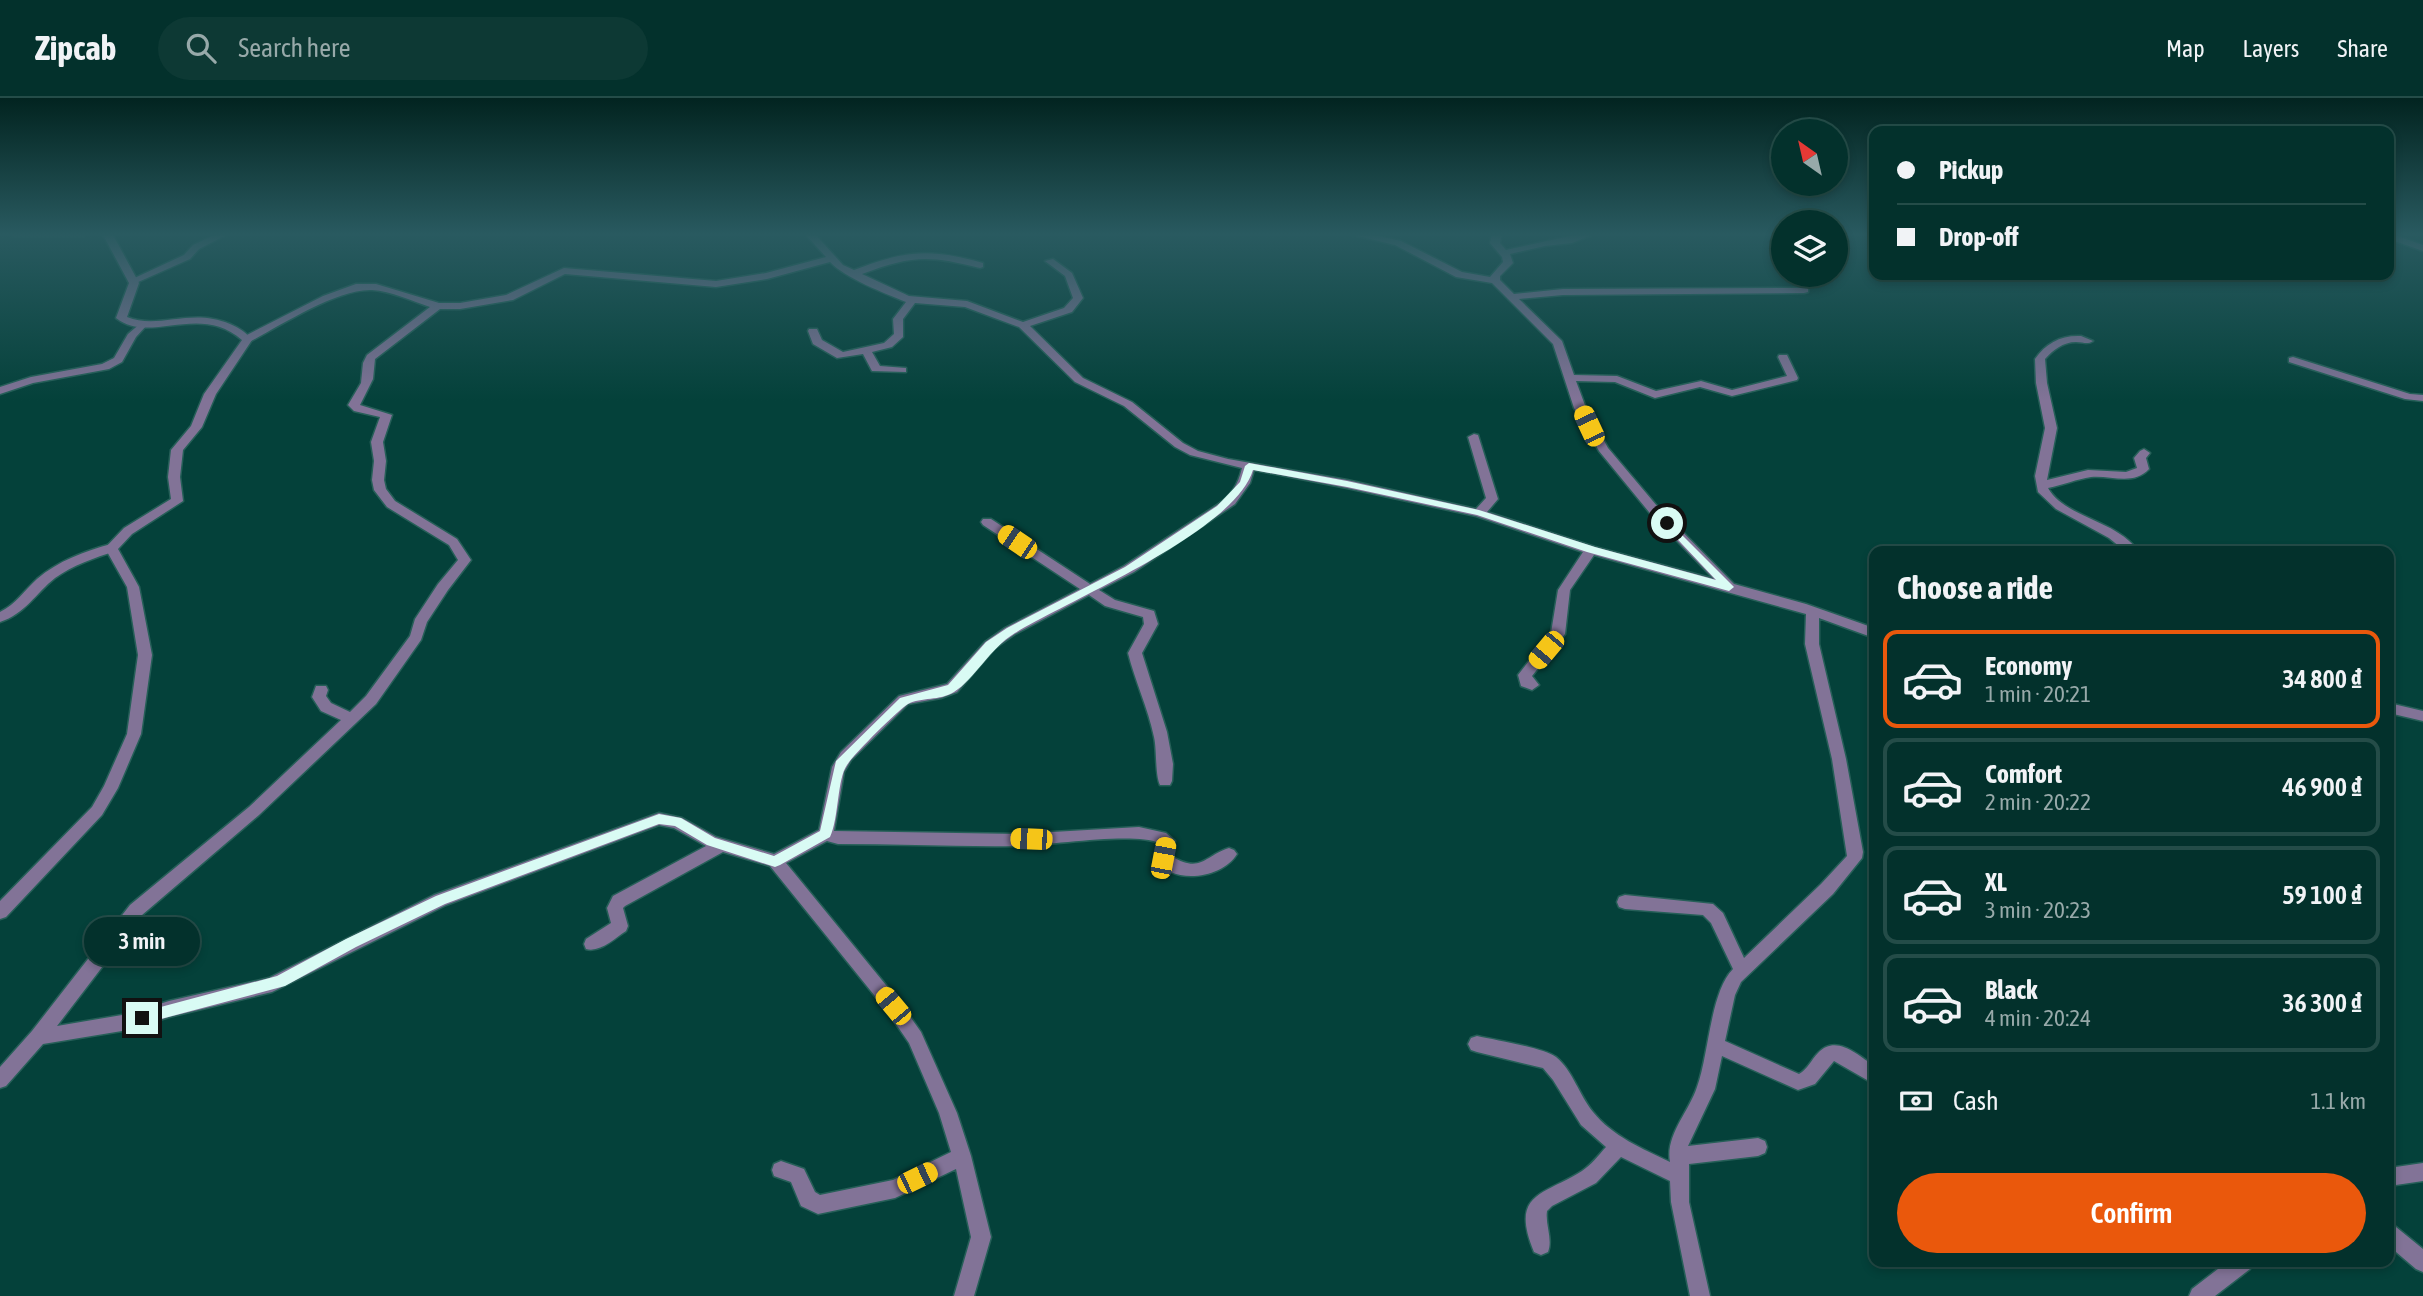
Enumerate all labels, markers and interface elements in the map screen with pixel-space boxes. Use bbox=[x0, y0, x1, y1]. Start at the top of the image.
search box bbox=[158, 17, 648, 80]
text: Zipcab bbox=[35, 29, 116, 67]
icon: search bbox=[182, 29, 220, 67]
text: Search here bbox=[238, 33, 350, 63]
text: Map bbox=[2166, 35, 2205, 62]
text: Layers bbox=[2243, 35, 2299, 62]
text: Share bbox=[2337, 35, 2388, 62]
north arrow bbox=[1771, 119, 1848, 196]
map controls bbox=[1771, 119, 1848, 287]
text: Pickup bbox=[1939, 155, 2003, 185]
button: layers bbox=[1771, 210, 1848, 287]
text: Drop-off bbox=[1939, 222, 2019, 252]
car bbox=[1571, 403, 1608, 449]
route start bbox=[1651, 507, 1683, 539]
car bbox=[994, 522, 1041, 562]
text: Choose a ride bbox=[1897, 569, 2053, 606]
car bbox=[1525, 627, 1568, 673]
icon: car bbox=[1901, 648, 1964, 711]
text: Economy bbox=[1985, 651, 2072, 681]
text: 34 800 ₫ bbox=[2282, 664, 2362, 694]
text: 1 min · 20:21 bbox=[1985, 681, 2091, 707]
icon: car bbox=[1901, 756, 1964, 819]
text: Comfort bbox=[1985, 759, 2062, 789]
text: 46 900 ₫ bbox=[2282, 772, 2362, 802]
text: 2 min · 20:22 bbox=[1985, 789, 2091, 815]
car bbox=[1010, 828, 1053, 850]
car bbox=[1149, 835, 1178, 881]
icon: car bbox=[1901, 864, 1964, 927]
text: XL bbox=[1985, 867, 2007, 897]
text: 59 100 ₫ bbox=[2282, 880, 2362, 910]
text: 3 min · 20:23 bbox=[1985, 897, 2091, 923]
callout: 3 min bbox=[84, 916, 200, 965]
text: 3 min bbox=[119, 928, 165, 954]
icon: car bbox=[1901, 972, 1964, 1035]
text: Black bbox=[1985, 975, 2037, 1005]
car bbox=[872, 983, 915, 1029]
text: 36 300 ₫ bbox=[2282, 988, 2362, 1018]
route end bbox=[126, 1002, 158, 1034]
text: 4 min · 20:24 bbox=[1985, 1005, 2091, 1031]
icon: cash bbox=[1897, 1082, 1935, 1120]
text: Cash bbox=[1953, 1086, 1999, 1116]
text: 1.1 km bbox=[2310, 1088, 2366, 1114]
car bbox=[894, 1159, 941, 1197]
button: Confirm bbox=[1897, 1173, 2366, 1253]

